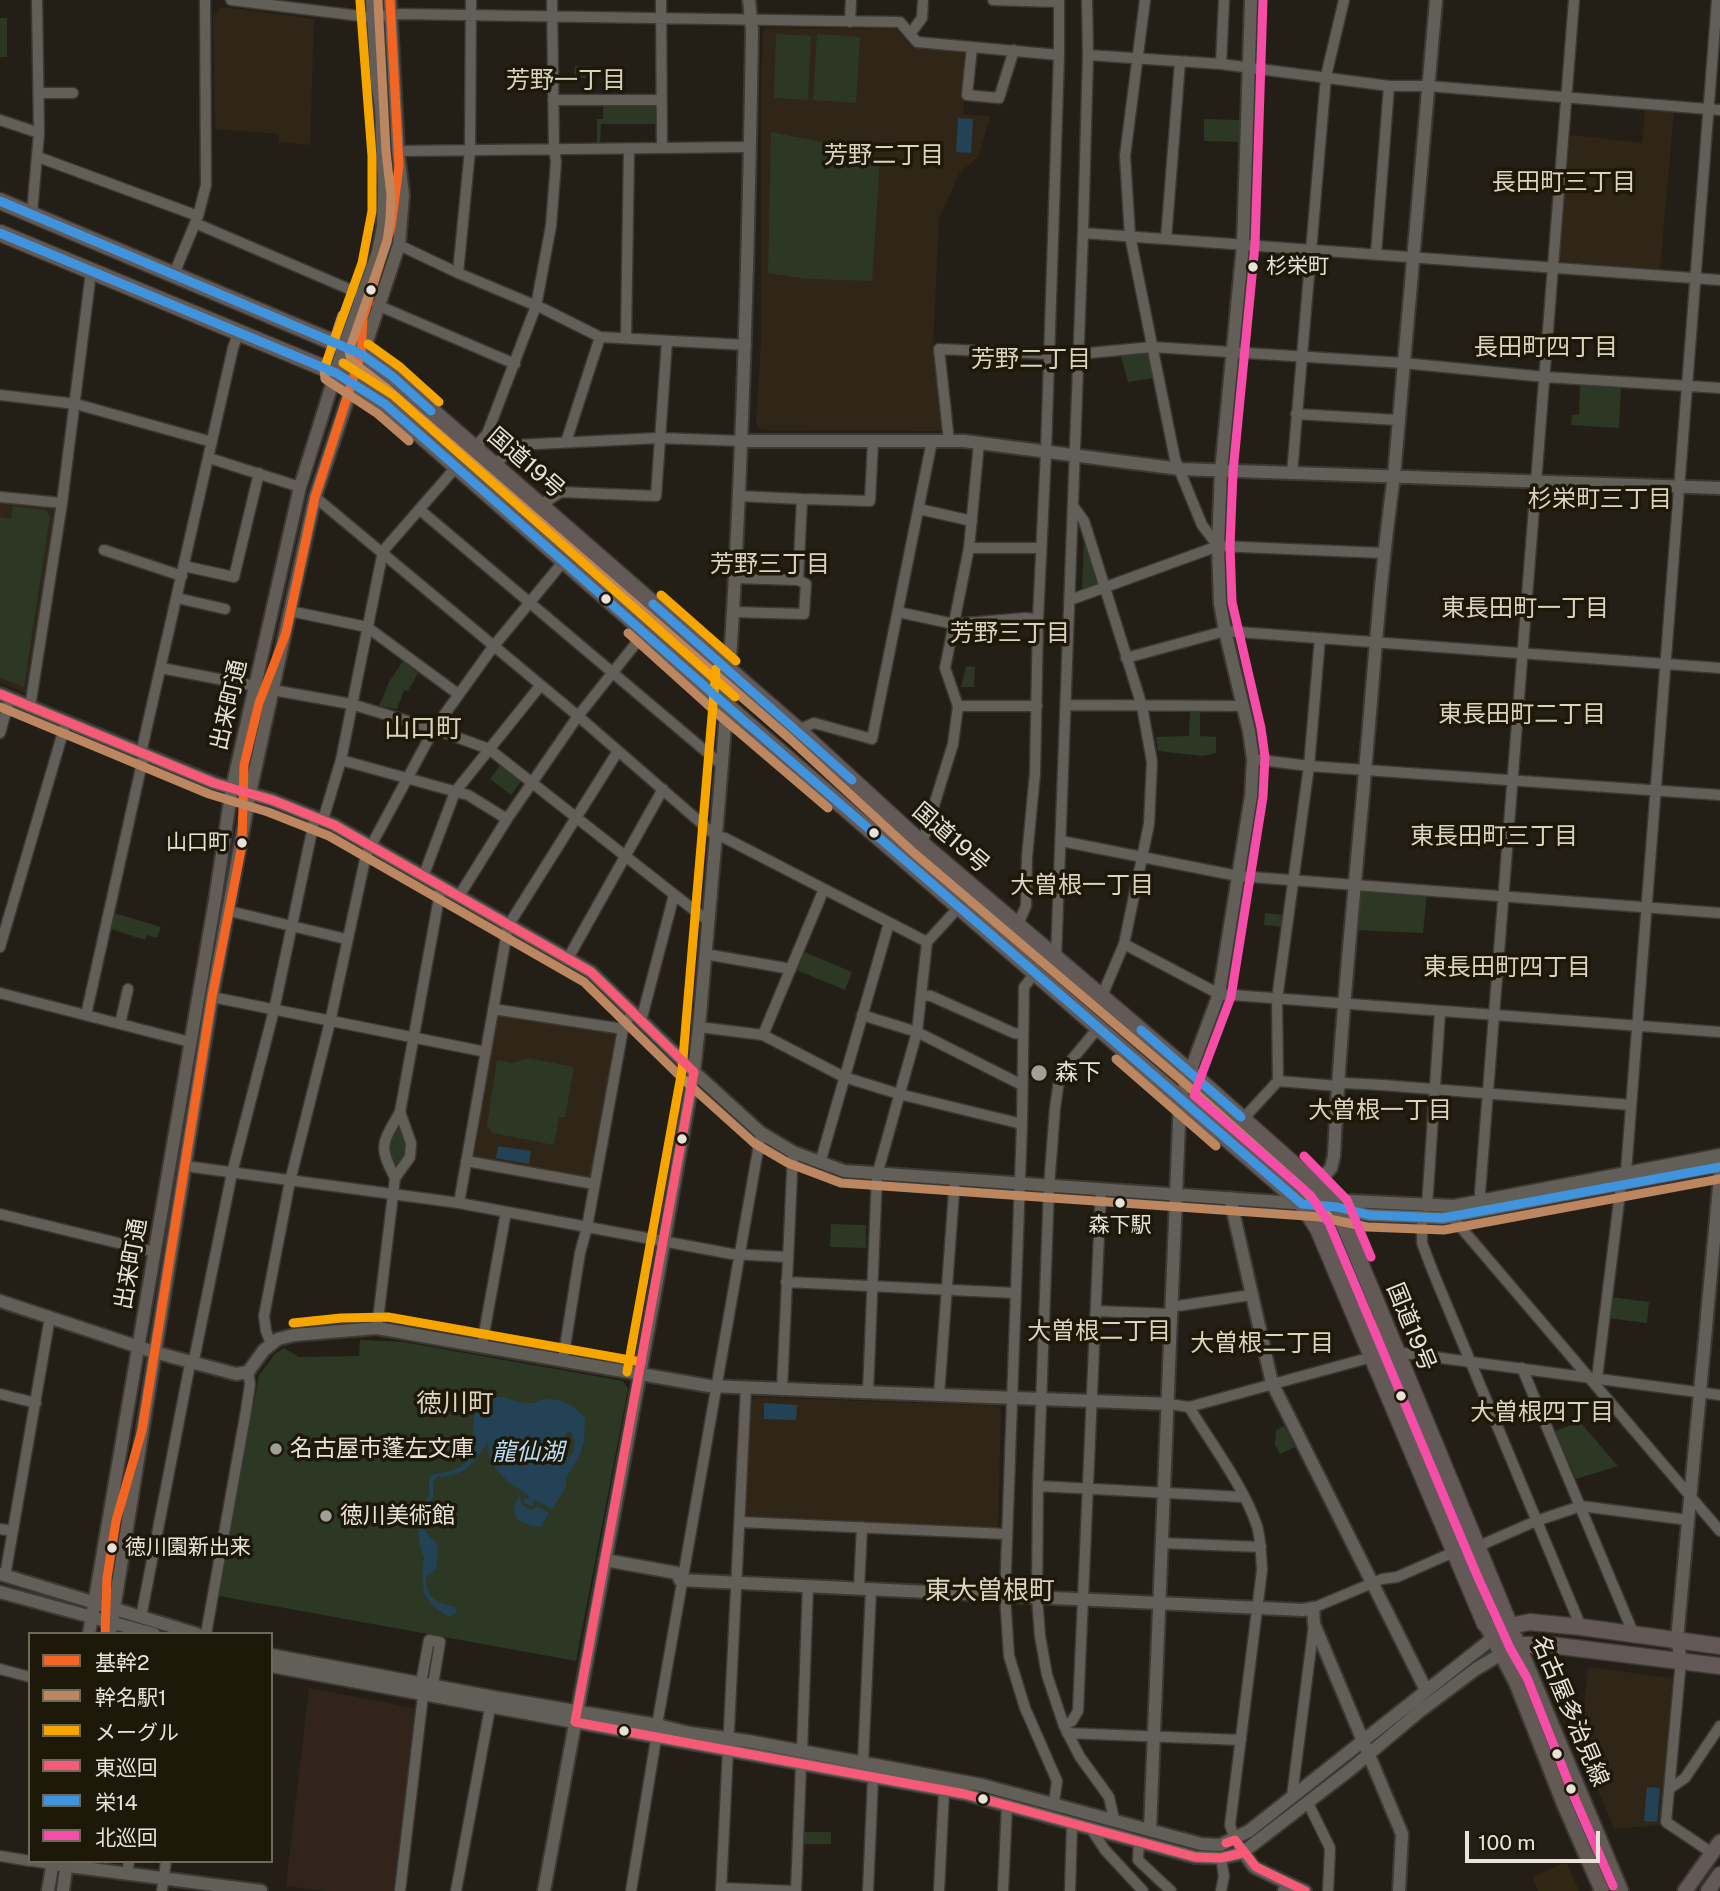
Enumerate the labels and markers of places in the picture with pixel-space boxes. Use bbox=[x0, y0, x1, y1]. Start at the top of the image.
place label: 杉栄町 bbox=[1266, 254, 1329, 280]
marker: 杉栄町 bbox=[1246, 260, 1260, 274]
unlabelled marker bbox=[364, 283, 378, 297]
unlabelled marker bbox=[599, 592, 613, 606]
unlabelled marker bbox=[867, 826, 881, 840]
place label: 山口町 bbox=[166, 830, 229, 856]
marker: 山口町 bbox=[235, 836, 249, 850]
place label: 森下 bbox=[1055, 1059, 1101, 1087]
marker: 森下 bbox=[1029, 1063, 1049, 1083]
unlabelled marker bbox=[675, 1132, 689, 1146]
marker: 森下駅 bbox=[1113, 1196, 1127, 1210]
place label: 森下駅 bbox=[1089, 1213, 1151, 1239]
unlabelled marker bbox=[1394, 1389, 1408, 1403]
place label: 名古屋市蓬左文庫 bbox=[290, 1435, 474, 1463]
marker: 名古屋市蓬左文庫 bbox=[268, 1441, 284, 1457]
place label: 徳川美術館 bbox=[340, 1502, 455, 1530]
marker: 徳川美術館 bbox=[318, 1508, 334, 1524]
place label: 徳川園新出来 bbox=[125, 1535, 251, 1561]
marker: 徳川園新出来 bbox=[105, 1541, 119, 1555]
unlabelled marker bbox=[617, 1724, 631, 1738]
unlabelled marker bbox=[1550, 1747, 1564, 1761]
unlabelled marker bbox=[1564, 1782, 1578, 1796]
unlabelled marker bbox=[976, 1792, 990, 1806]

